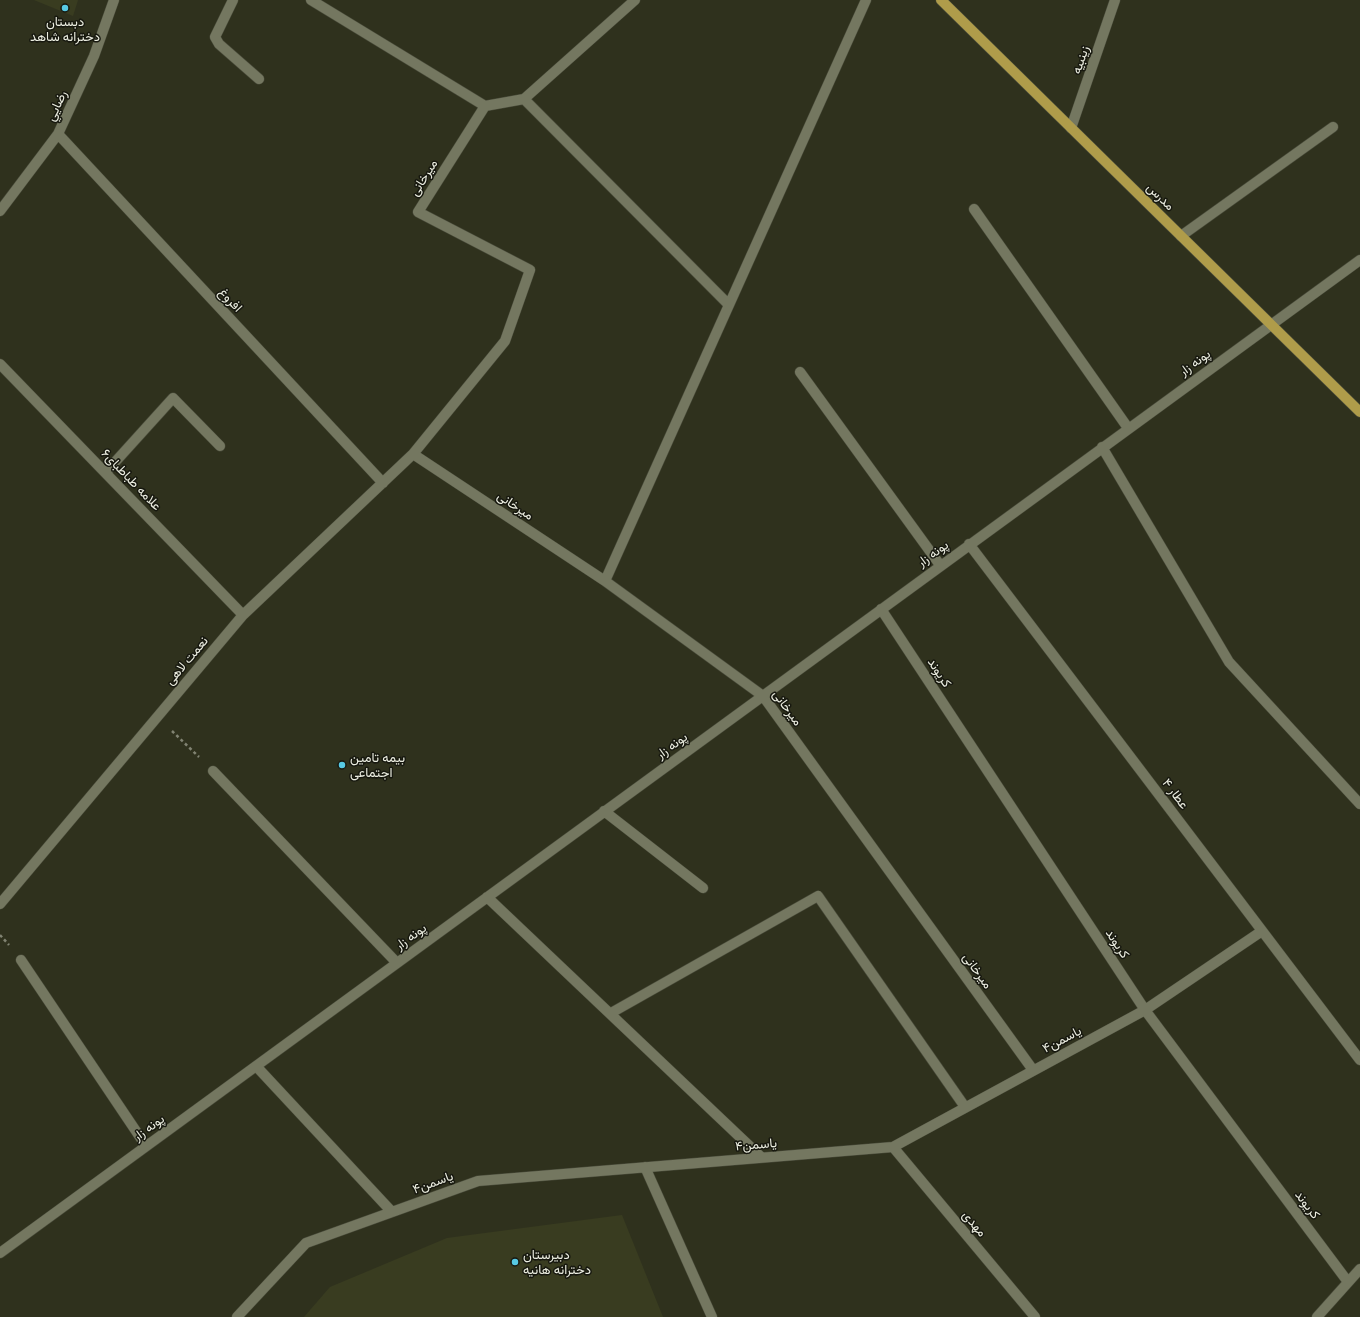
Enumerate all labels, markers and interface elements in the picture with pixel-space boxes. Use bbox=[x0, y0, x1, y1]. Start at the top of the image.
marker: دبستان دخترانه شاهد bbox=[60, 3, 70, 13]
place label: دبستان دخترانه شاهد bbox=[30, 14, 100, 45]
street label: زینبیه bbox=[1069, 44, 1093, 76]
street label: رضایي bbox=[43, 88, 71, 124]
street label: میرخانی bbox=[407, 157, 441, 199]
street label: مدرس bbox=[1143, 180, 1177, 214]
street label: افروغ bbox=[215, 285, 245, 315]
street label: پونه زار bbox=[1176, 346, 1214, 380]
street label: علامه طباطبای۶ bbox=[98, 446, 164, 514]
street label: میرخانی bbox=[494, 488, 536, 524]
street label: پونه زار bbox=[914, 537, 952, 571]
street label: نعمت لاهی bbox=[162, 634, 212, 688]
street label: کریوند bbox=[924, 655, 954, 691]
street label: میرخانی bbox=[769, 687, 805, 729]
street label: پونه زار bbox=[653, 729, 691, 763]
place label: بیمه تامین اجتماعی bbox=[350, 750, 405, 781]
marker: بیمه تامین اجتماعی bbox=[337, 760, 347, 770]
street label: عطار ۴ bbox=[1159, 776, 1191, 812]
street label: پونه زار bbox=[392, 920, 430, 954]
street label: کریوند bbox=[1102, 926, 1132, 962]
street label: میرخانی bbox=[959, 950, 995, 992]
street label: یاسمن۴ bbox=[1040, 1023, 1084, 1057]
street label: پونه زار bbox=[130, 1111, 168, 1145]
street label: یاسمن۴ bbox=[734, 1135, 778, 1155]
street label: یاسمن۴ bbox=[411, 1168, 455, 1198]
street label: کریوند bbox=[1291, 1188, 1323, 1222]
street label: مهدی bbox=[959, 1208, 989, 1240]
place label: دبیرستان دخترانه هانیه bbox=[523, 1247, 591, 1278]
marker: دبیرستان دخترانه هانیه bbox=[510, 1257, 520, 1267]

